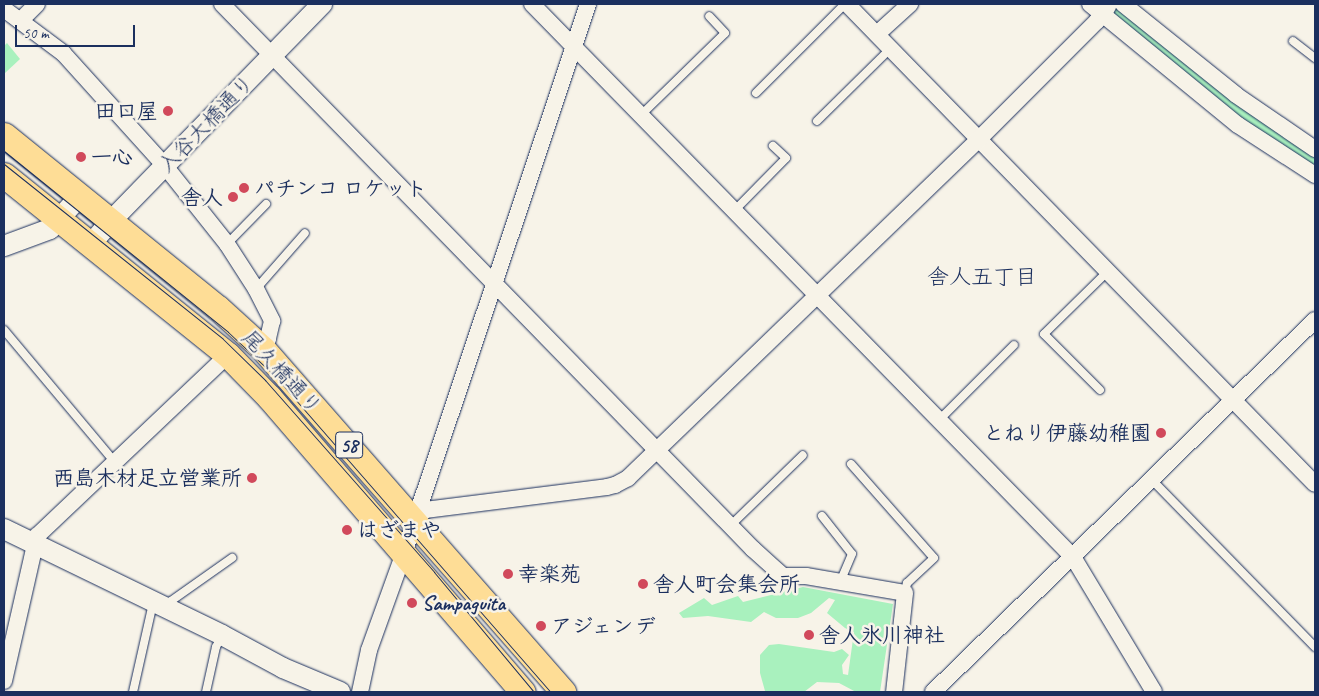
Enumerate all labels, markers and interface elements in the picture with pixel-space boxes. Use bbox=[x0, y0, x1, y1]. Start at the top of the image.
scale bar bbox=[18, 15, 138, 47]
text: 50 m bbox=[23, 24, 49, 43]
street label: 入谷大橋通り bbox=[153, 70, 259, 178]
place label: 田口屋 bbox=[95, 98, 158, 124]
marker: 田口屋 bbox=[162, 105, 174, 117]
place label: 一心 bbox=[91, 144, 133, 170]
marker: 一心 bbox=[75, 151, 87, 163]
place label: パチンコ ロケット bbox=[254, 175, 427, 201]
marker: パチンコ ロケット bbox=[238, 182, 250, 194]
place label: 舎人 bbox=[181, 184, 223, 210]
marker: 舎人 bbox=[227, 191, 239, 203]
district label: 舎人五丁目 bbox=[927, 265, 1037, 291]
street label: 尾久橋通り bbox=[237, 325, 327, 419]
place label: とねり伊藤幼稚園 bbox=[983, 420, 1151, 446]
marker: とねり伊藤幼稚園 bbox=[1155, 427, 1167, 439]
road number: 58 bbox=[334, 428, 364, 462]
place label: 西島木材足立営業所 bbox=[53, 465, 242, 491]
marker: 西島木材足立営業所 bbox=[246, 472, 258, 484]
place label: はざまや bbox=[357, 517, 441, 543]
marker: はざまや bbox=[341, 524, 353, 536]
place label: 幸楽苑 bbox=[518, 561, 581, 587]
marker: 幸楽苑 bbox=[502, 568, 514, 580]
place label: 舎人町会集会所 bbox=[653, 571, 800, 597]
marker: 舎人町会集会所 bbox=[637, 578, 649, 590]
place label: Sampaguita bbox=[422, 590, 505, 616]
marker: Sampaguita bbox=[406, 597, 418, 609]
place label: アジェンデ bbox=[551, 613, 656, 639]
marker: アジェンデ bbox=[535, 620, 547, 632]
place label: 舎人氷川神社 bbox=[819, 622, 945, 648]
marker: 舎人氷川神社 bbox=[803, 629, 815, 641]

